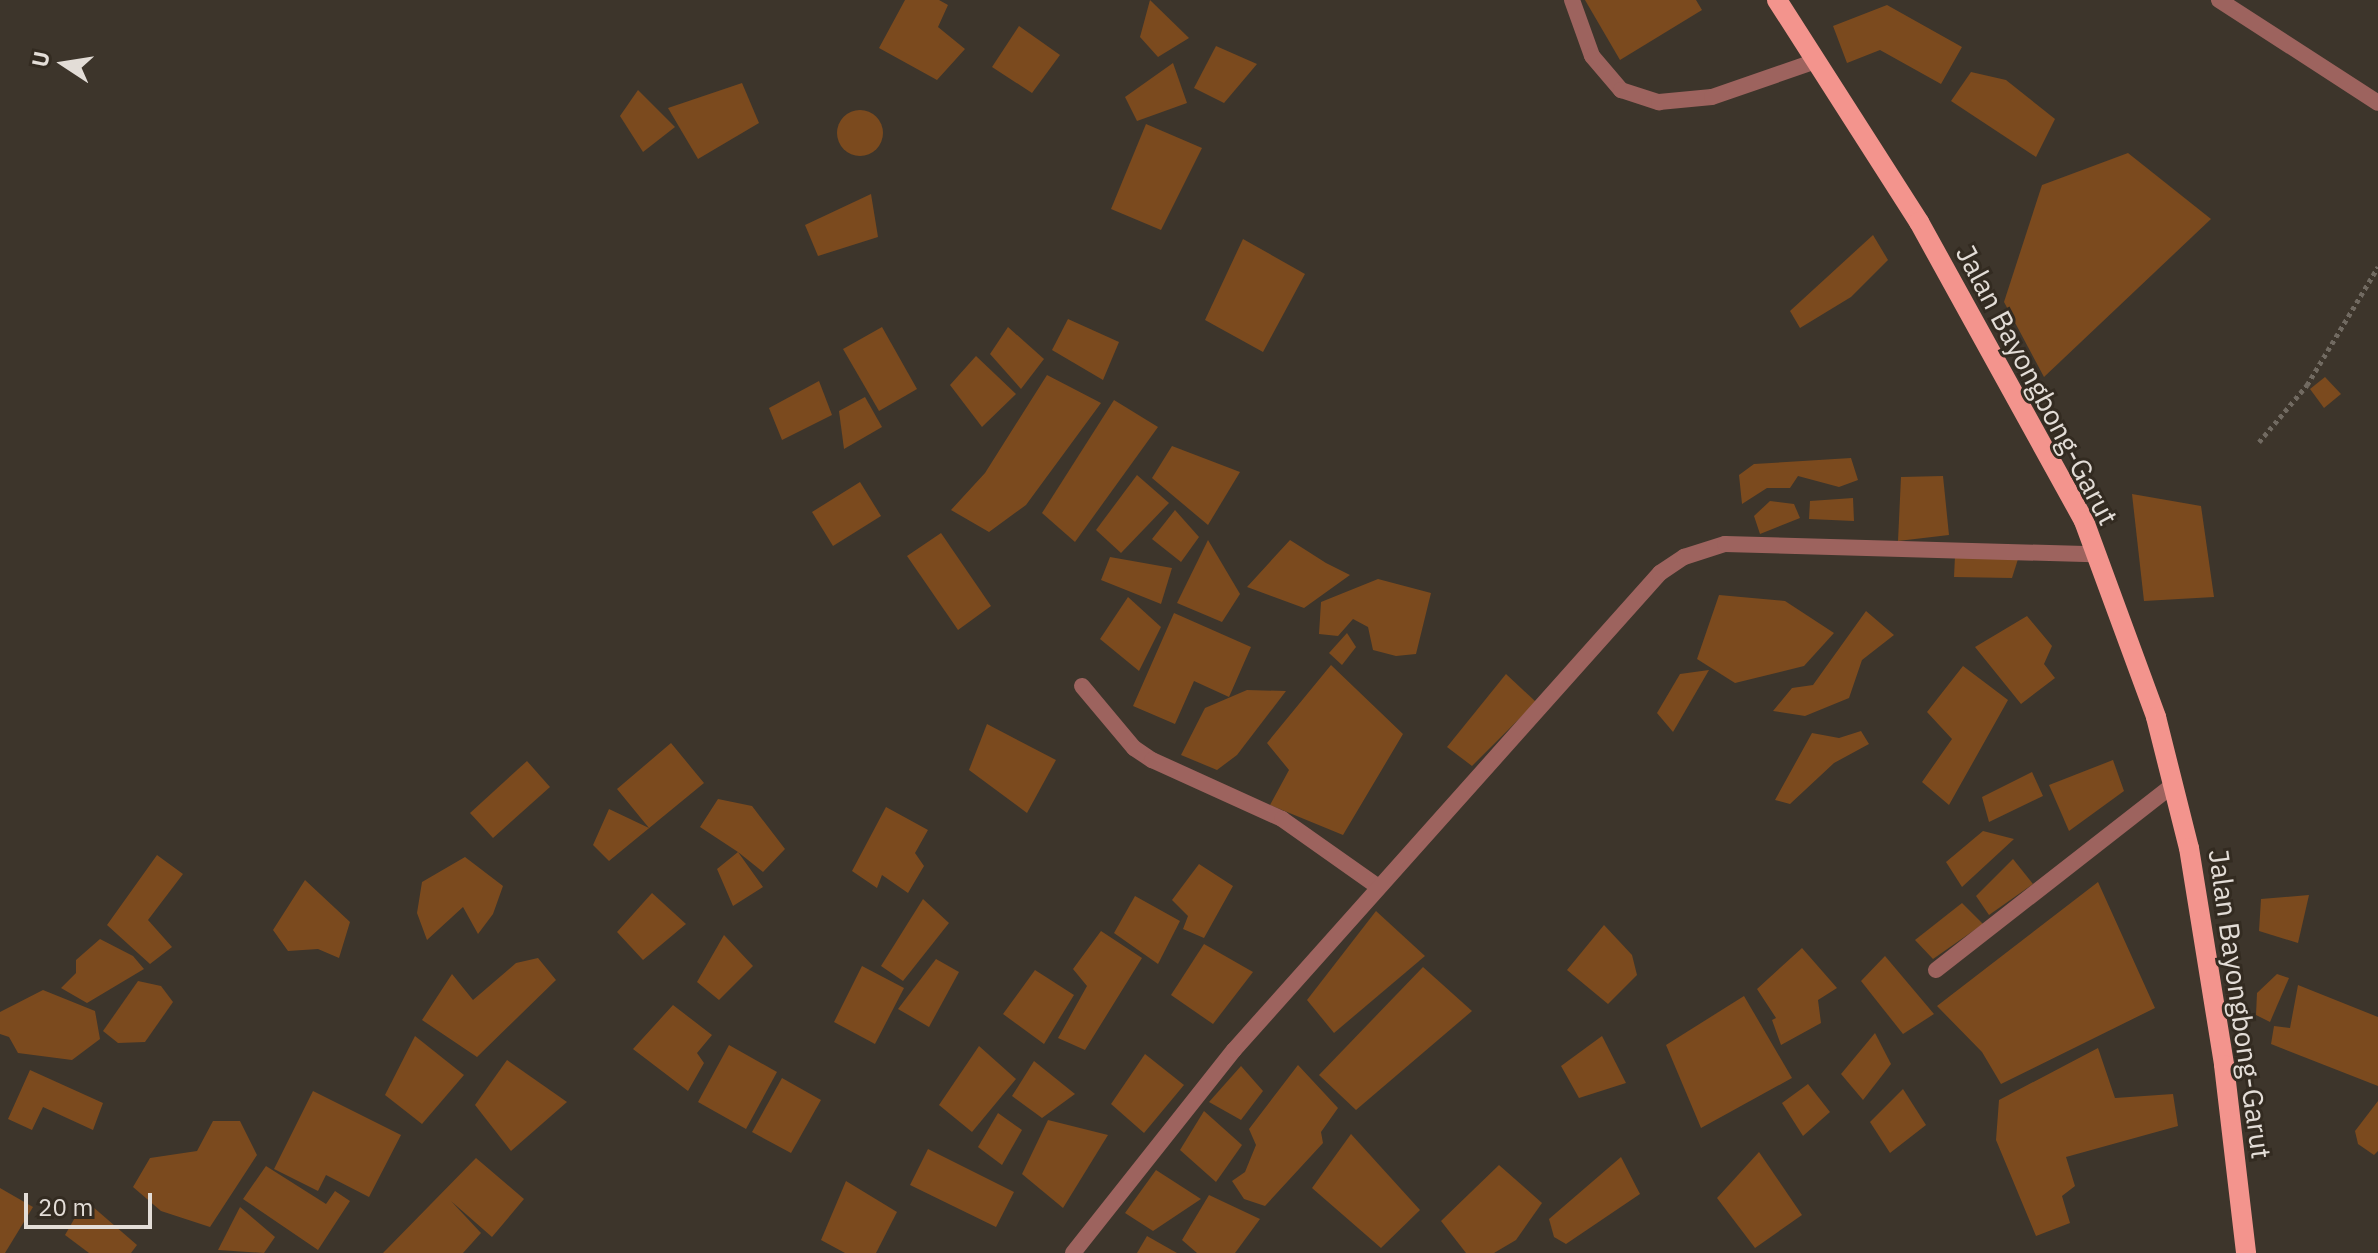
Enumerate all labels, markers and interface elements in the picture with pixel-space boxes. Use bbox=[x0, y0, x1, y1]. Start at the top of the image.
north arrow bbox=[24, 24, 104, 104]
text: U bbox=[24, 48, 56, 69]
street label: Jalan Bayongbong-Garut bbox=[1949, 239, 2125, 531]
street label: Jalan Bayongbong-Garut bbox=[2202, 847, 2278, 1161]
scale bar bbox=[28, 1177, 156, 1227]
text: 20 m bbox=[38, 1191, 93, 1223]

